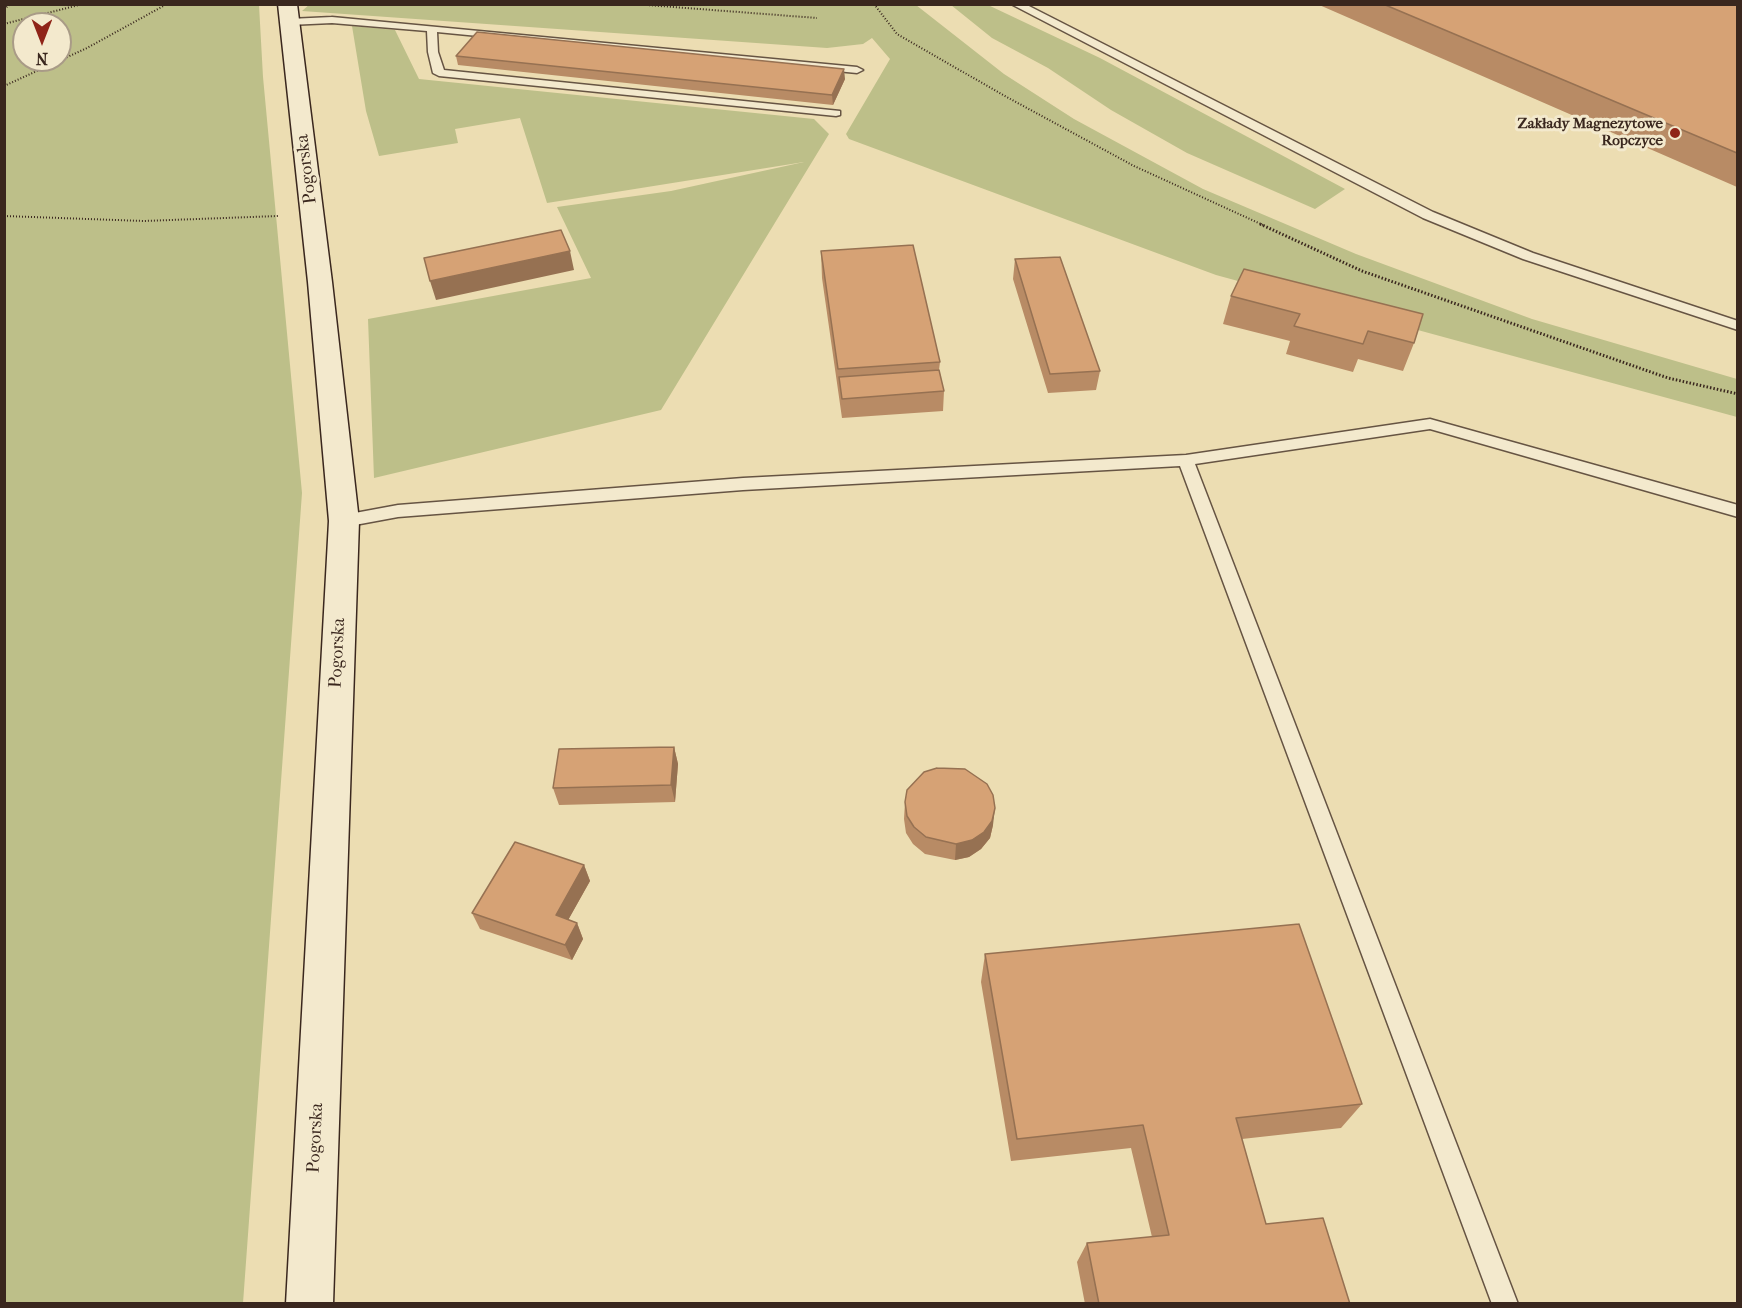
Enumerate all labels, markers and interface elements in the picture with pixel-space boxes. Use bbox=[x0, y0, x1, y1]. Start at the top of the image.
north arrow bbox=[12, 12, 72, 72]
text: N bbox=[36, 49, 48, 68]
place label: Zakłady Magnezytowe Ropczyce bbox=[1518, 115, 1663, 150]
marker: Zakłady Magnezytowe Ropczyce bbox=[1668, 126, 1682, 140]
street label: Pogorska bbox=[292, 133, 322, 205]
street label: Pogorska bbox=[325, 617, 351, 689]
street label: Pogorska bbox=[303, 1102, 329, 1174]

